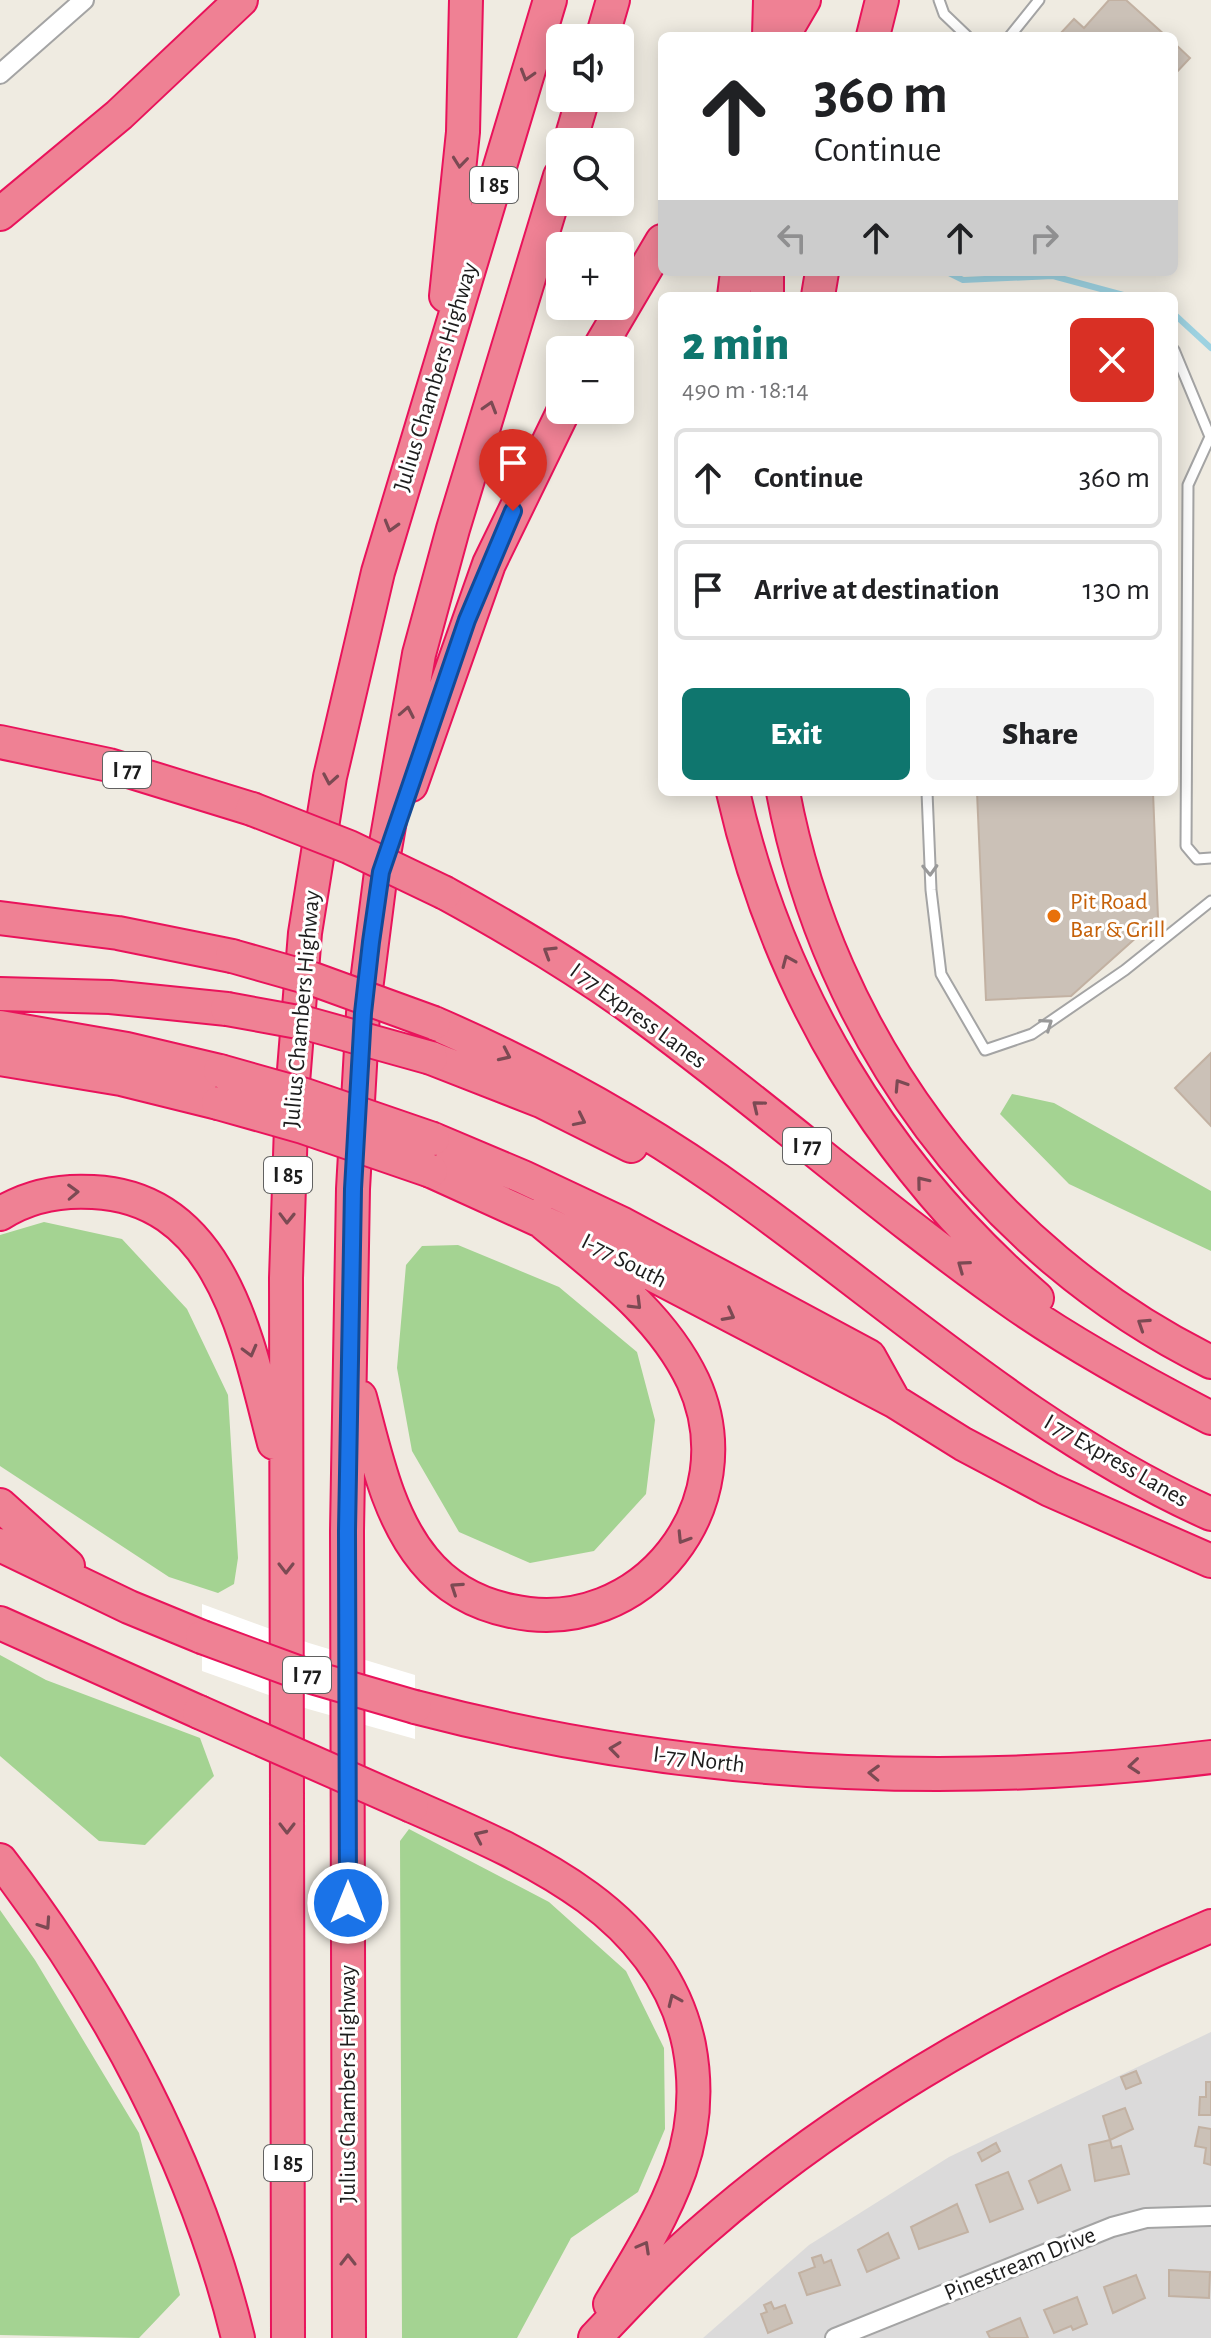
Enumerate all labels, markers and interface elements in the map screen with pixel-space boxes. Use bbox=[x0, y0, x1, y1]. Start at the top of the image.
map controls bbox=[546, 24, 634, 424]
button: sound bbox=[546, 24, 634, 112]
icon: ahead bbox=[682, 64, 786, 168]
one-way arrow bbox=[520, 67, 536, 81]
text: 360 m bbox=[814, 67, 948, 123]
button: search bbox=[546, 128, 634, 216]
text: Continue bbox=[814, 132, 942, 168]
one-way arrow bbox=[451, 156, 468, 169]
road number: I 85 bbox=[470, 167, 518, 203]
icon: left bbox=[770, 216, 814, 260]
icon: ahead bbox=[854, 216, 898, 260]
icon: ahead bbox=[938, 216, 982, 260]
icon: right bbox=[1022, 216, 1066, 260]
button: + bbox=[546, 232, 634, 320]
street label: Julius Chambers Highway bbox=[390, 260, 482, 494]
button: close bbox=[1070, 318, 1154, 402]
text: 2 min bbox=[682, 321, 790, 369]
button: − bbox=[546, 336, 634, 424]
text: 490 m · 18:14 bbox=[682, 377, 809, 403]
one-way arrow bbox=[481, 401, 497, 414]
pin bbox=[479, 429, 547, 511]
icon: arrive bbox=[491, 441, 535, 485]
icon: ahead bbox=[686, 456, 730, 500]
text: Continue bbox=[754, 463, 863, 493]
text: 360 m bbox=[1079, 463, 1150, 493]
one-way arrow bbox=[384, 519, 400, 533]
icon: arrive bbox=[686, 568, 730, 612]
text: Arrive at destination bbox=[754, 575, 1000, 605]
text: 130 m bbox=[1083, 575, 1150, 605]
button: Exit bbox=[682, 688, 910, 780]
button: Share bbox=[926, 688, 1154, 780]
one-way arrow bbox=[398, 705, 415, 719]
road number: I 77 bbox=[103, 752, 151, 788]
one-way arrow bbox=[322, 772, 339, 785]
one-way arrow bbox=[922, 864, 939, 877]
street label: Julius Chambers Highway bbox=[280, 889, 324, 1129]
place label: Pit Road Bar & Grill bbox=[1070, 890, 1165, 942]
marker: Pit Road Bar & Grill bbox=[1045, 907, 1063, 925]
one-way arrow bbox=[543, 947, 558, 962]
one-way arrow bbox=[781, 955, 797, 969]
street label: I 77 Express Lanes bbox=[565, 959, 711, 1073]
one-way arrow bbox=[1038, 1019, 1052, 1034]
one-way arrow bbox=[497, 1045, 512, 1061]
one-way arrow bbox=[894, 1079, 909, 1093]
one-way arrow bbox=[753, 1101, 767, 1116]
one-way arrow bbox=[572, 1110, 587, 1126]
road number: I 77 bbox=[783, 1128, 831, 1164]
road number: I 85 bbox=[264, 1157, 312, 1193]
one-way arrow bbox=[917, 1177, 932, 1191]
one-way arrow bbox=[67, 1183, 80, 1200]
one-way arrow bbox=[278, 1212, 295, 1225]
street label: I-77 South bbox=[578, 1229, 670, 1293]
one-way arrow bbox=[957, 1262, 971, 1276]
one-way arrow bbox=[627, 1295, 641, 1309]
one-way arrow bbox=[721, 1306, 736, 1321]
one-way arrow bbox=[1137, 1318, 1152, 1333]
one-way arrow bbox=[241, 1344, 258, 1358]
street label: I 77 Express Lanes bbox=[1040, 1410, 1192, 1512]
one-way arrow bbox=[677, 1529, 693, 1544]
one-way arrow bbox=[277, 1562, 295, 1575]
one-way arrow bbox=[450, 1583, 465, 1598]
road number: I 77 bbox=[283, 1657, 331, 1693]
one-way arrow bbox=[608, 1741, 622, 1758]
street label: I-77 North bbox=[652, 1742, 746, 1778]
one-way arrow bbox=[1127, 1757, 1140, 1774]
one-way arrow bbox=[867, 1765, 880, 1782]
one-way arrow bbox=[278, 1822, 296, 1835]
one-way arrow bbox=[473, 1830, 488, 1846]
position arrow bbox=[306, 1861, 390, 1945]
one-way arrow bbox=[35, 1915, 50, 1929]
street label: Julius Chambers Highway bbox=[336, 1965, 360, 2203]
one-way arrow bbox=[668, 1993, 684, 2008]
road number: I 85 bbox=[264, 2145, 312, 2181]
street label: Pinestream Drive bbox=[941, 2223, 1099, 2305]
one-way arrow bbox=[634, 2241, 650, 2256]
one-way arrow bbox=[339, 2253, 357, 2266]

